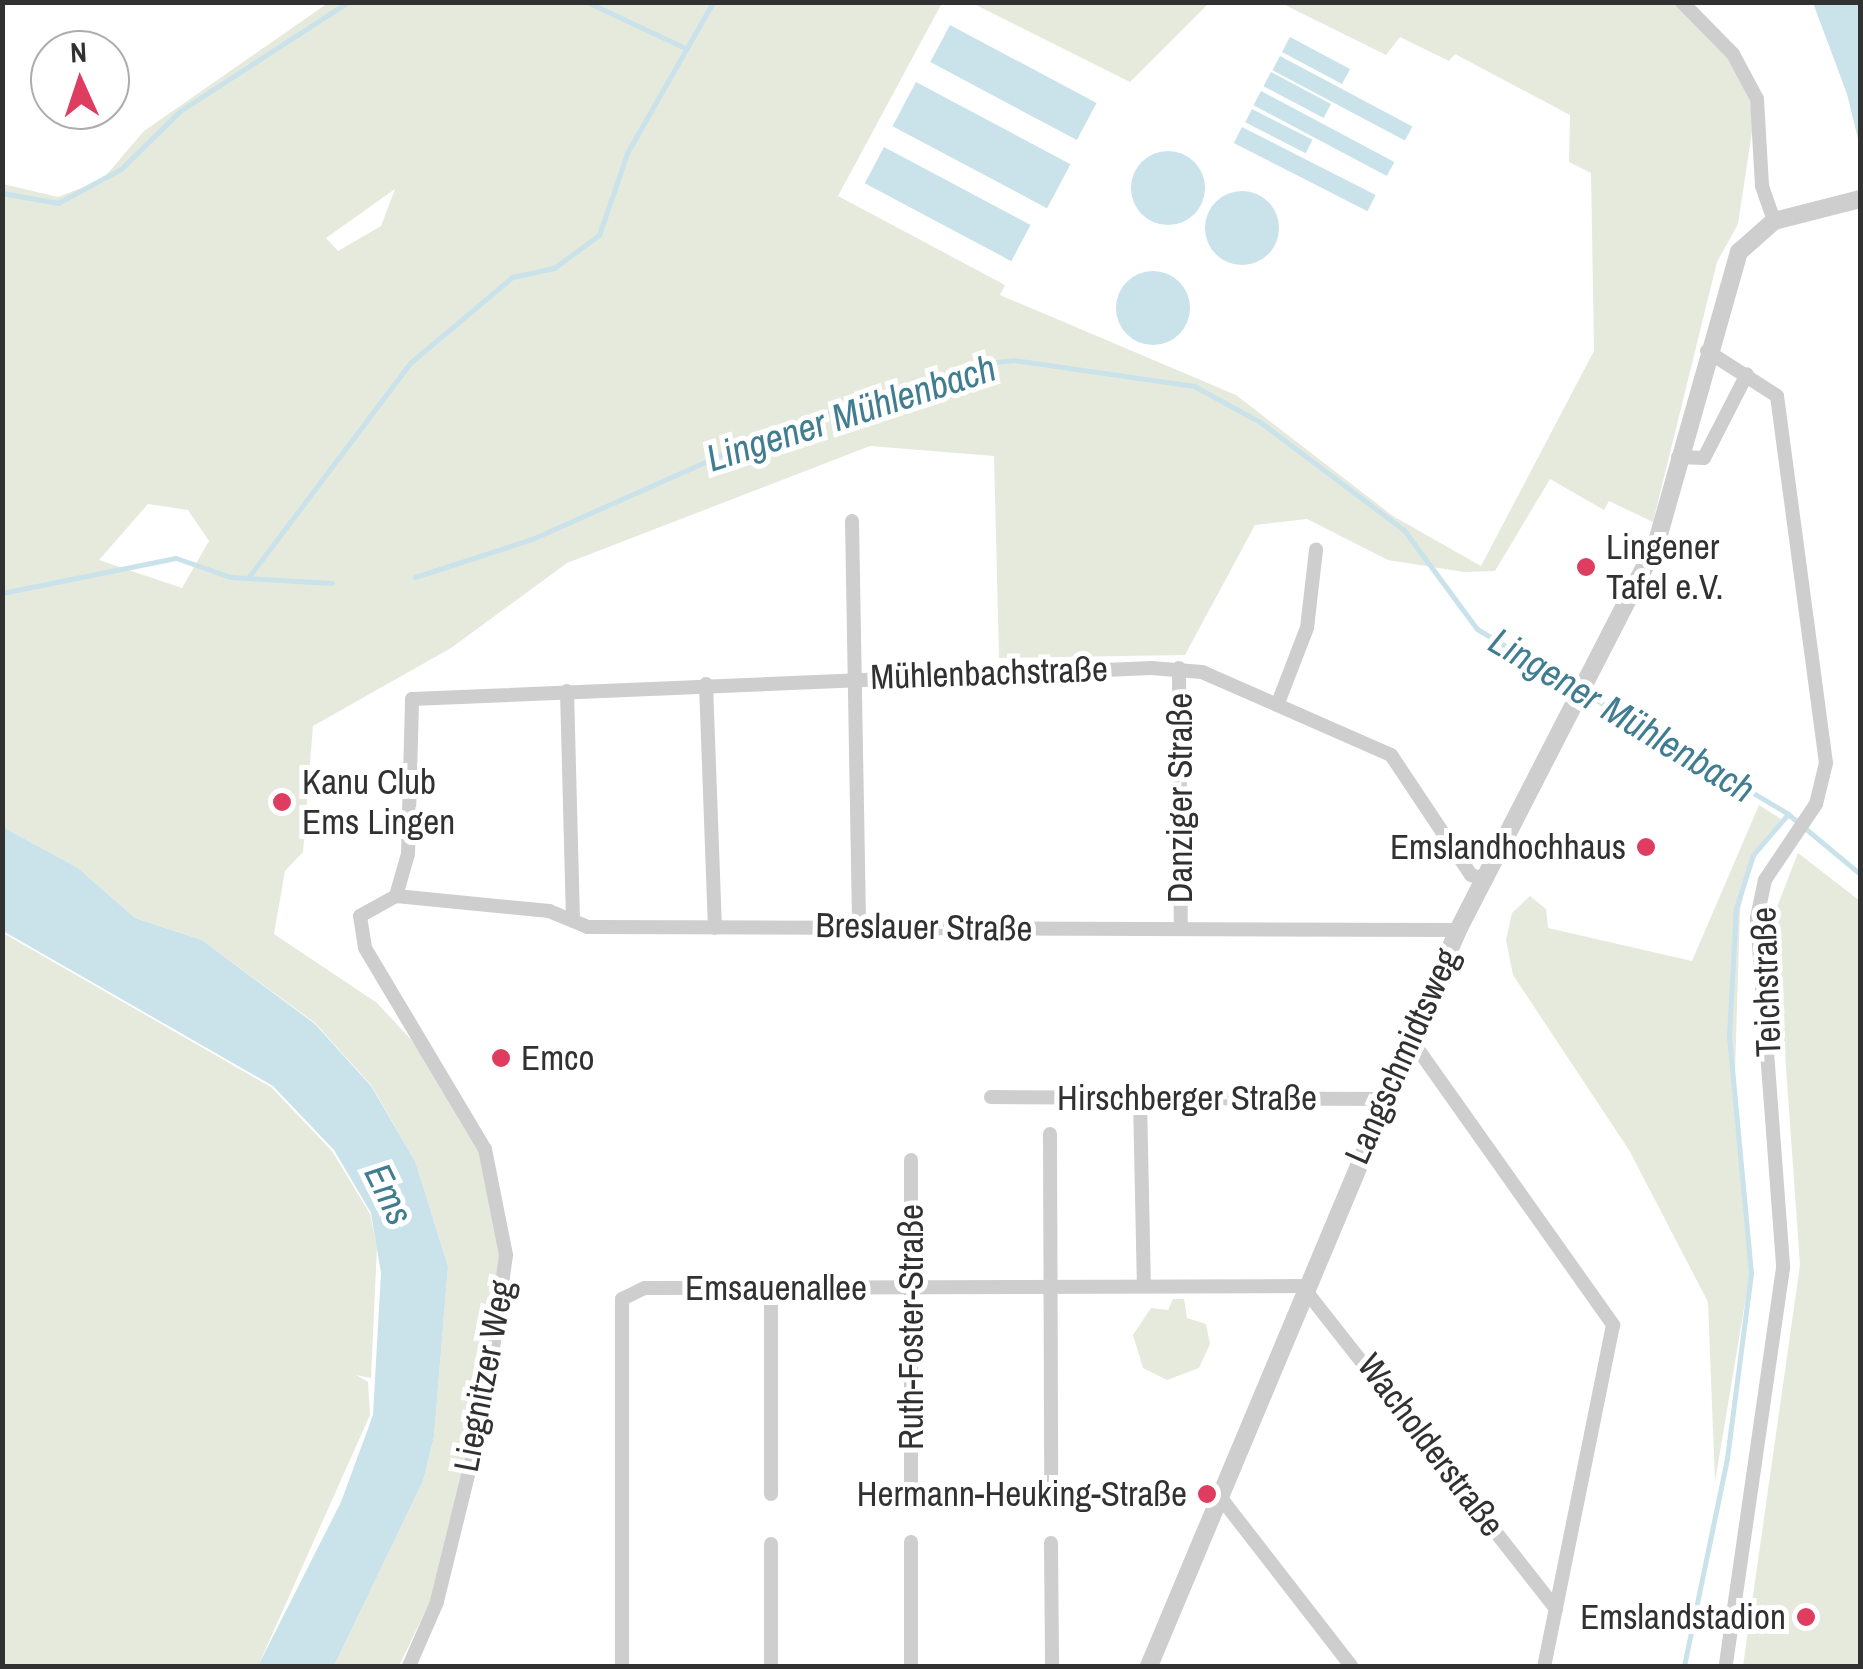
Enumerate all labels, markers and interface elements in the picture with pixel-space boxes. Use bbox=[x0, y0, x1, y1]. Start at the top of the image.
north arrow bbox=[30, 30, 130, 130]
text: N bbox=[69, 33, 88, 71]
water label: Lingener Mühlenbach bbox=[701, 345, 1001, 481]
place label: Lingener Tafel e.V. bbox=[1606, 526, 1724, 608]
marker: Lingener Tafel e.V. bbox=[1575, 556, 1597, 578]
water label: Lingener Mühlenbach bbox=[1481, 618, 1763, 812]
street label: Mühlenbachstraße bbox=[869, 648, 1109, 698]
street label: Danziger Straße bbox=[1159, 693, 1201, 903]
place label: Kanu Club Ems Lingen bbox=[302, 761, 455, 843]
marker: Kanu Club Ems Lingen bbox=[271, 791, 293, 813]
place label: Emslandhochhaus bbox=[1390, 826, 1626, 868]
marker: Emslandhochhaus bbox=[1635, 836, 1657, 858]
street label: Breslauer Straße bbox=[815, 904, 1033, 950]
street label: Teichstraße bbox=[1742, 906, 1790, 1058]
street label: Langschmidtsweg bbox=[1336, 942, 1468, 1170]
place label: Emco bbox=[521, 1037, 594, 1079]
marker: Emco bbox=[490, 1047, 512, 1069]
street label: Hirschberger Straße bbox=[1057, 1077, 1317, 1119]
water label: Ems bbox=[355, 1156, 423, 1232]
street label: Ruth-Foster-Straße bbox=[890, 1204, 932, 1450]
street label: Emsauenallee bbox=[685, 1267, 867, 1309]
street label: Liegnitzer Weg bbox=[445, 1277, 523, 1475]
street label: Wacholderstraße bbox=[1349, 1346, 1513, 1544]
place label: Hermann-Heuking-Straße bbox=[857, 1473, 1187, 1515]
marker: Hermann-Heuking-Straße bbox=[1196, 1483, 1218, 1505]
place label: Emslandstadion bbox=[1580, 1596, 1786, 1638]
marker: Emslandstadion bbox=[1795, 1606, 1817, 1628]

